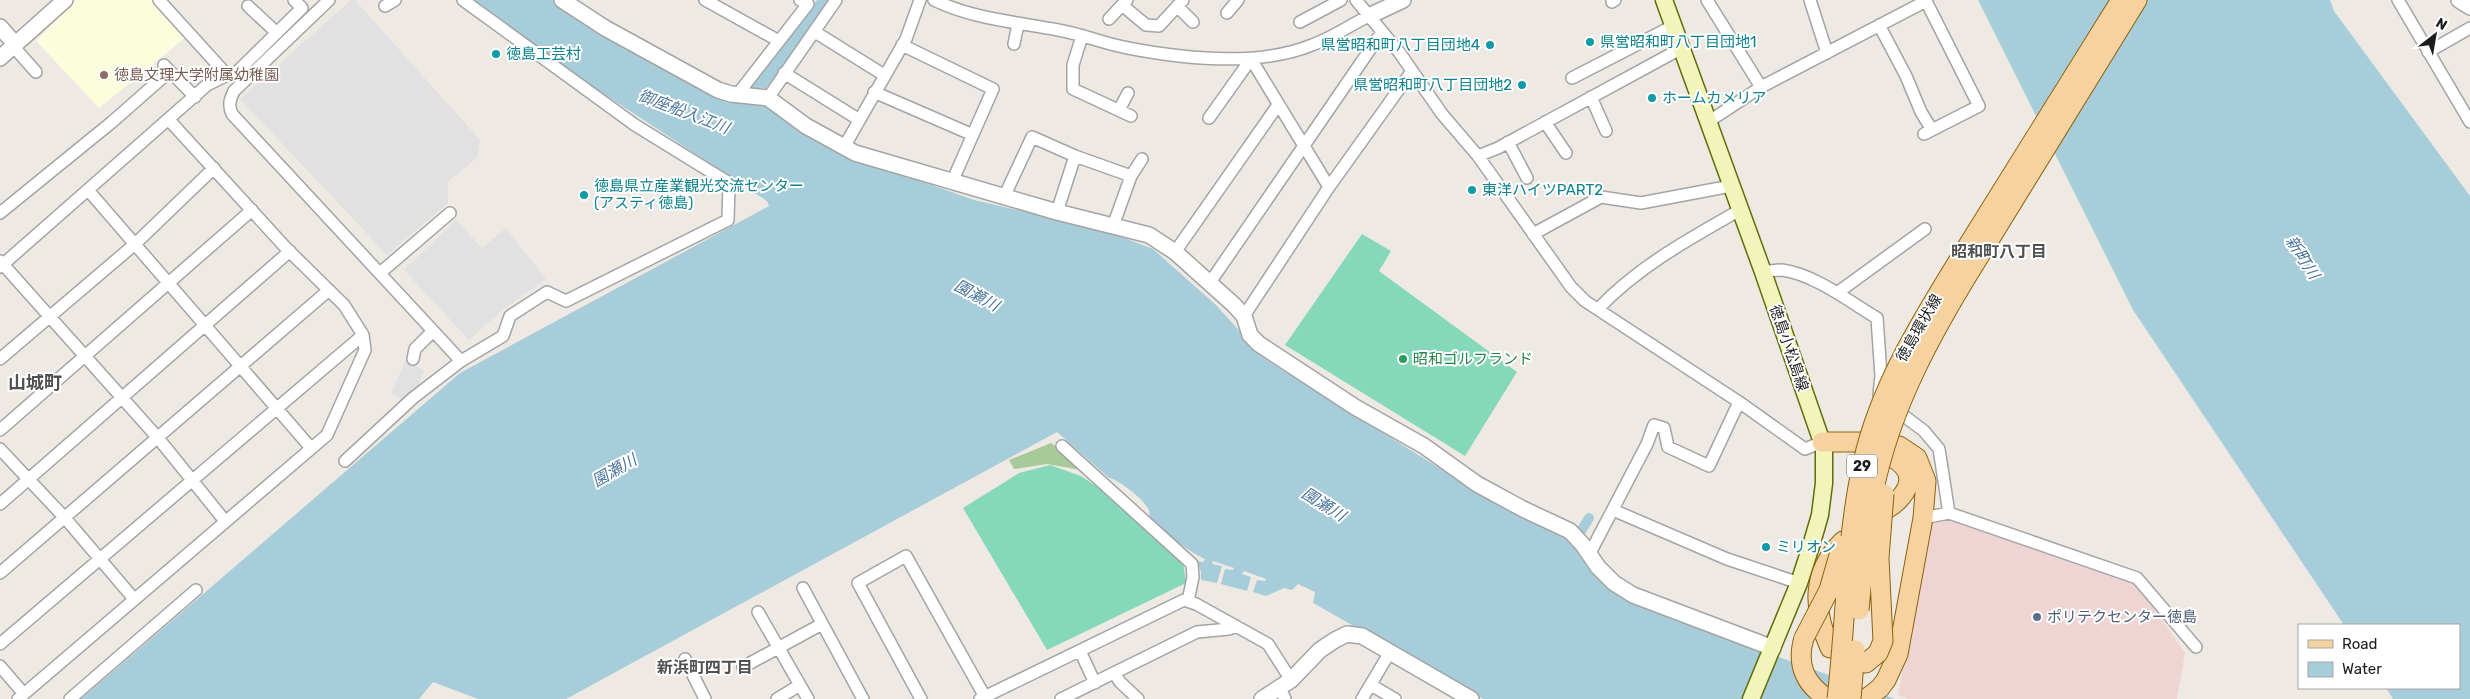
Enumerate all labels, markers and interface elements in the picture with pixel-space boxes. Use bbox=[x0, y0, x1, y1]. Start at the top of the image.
north arrow bbox=[2410, 10, 2460, 60]
text: N bbox=[2433, 14, 2450, 34]
place label: 県営昭和町八丁目団地1 bbox=[1600, 33, 1756, 51]
place label: 県営昭和町八丁目団地4 bbox=[1321, 36, 1480, 54]
marker: 県営昭和町八丁目団地1 bbox=[1584, 36, 1596, 48]
marker: 県営昭和町八丁目団地4 bbox=[1484, 39, 1496, 51]
place label: 徳島工芸村 bbox=[506, 45, 581, 63]
marker: 徳島工芸村 bbox=[490, 48, 502, 60]
place label: 徳島文理大学附属幼稚園 bbox=[114, 66, 279, 84]
marker: 徳島文理大学附属幼稚園 bbox=[98, 69, 110, 81]
place label: 県営昭和町八丁目団地2 bbox=[1353, 76, 1512, 94]
marker: 県営昭和町八丁目団地2 bbox=[1516, 79, 1528, 91]
water label: 御座船入江川 bbox=[636, 85, 734, 138]
place label: ホームカメリア bbox=[1662, 89, 1767, 107]
marker: ホームカメリア bbox=[1646, 92, 1658, 104]
place label: 徳島県立産業観光交流センター (アスティ徳島) bbox=[594, 177, 804, 212]
place label: 東洋ハイツPART2 bbox=[1482, 181, 1603, 199]
marker: 東洋ハイツPART2 bbox=[1466, 184, 1478, 196]
marker: 徳島県立産業観光交流センター (アスティ徳島) bbox=[578, 189, 590, 201]
water label: 新町川 bbox=[2282, 232, 2325, 284]
district label: 昭和町八丁目 bbox=[1951, 242, 2047, 261]
water label: 園瀬川 bbox=[951, 276, 1004, 316]
street label: 徳島環状線 bbox=[1892, 291, 1946, 365]
street label: 徳島小松島線 bbox=[1766, 303, 1812, 393]
place label: 昭和ゴルフランド bbox=[1413, 350, 1533, 368]
marker: 昭和ゴルフランド bbox=[1397, 353, 1409, 365]
district label: 山城町 bbox=[8, 372, 62, 394]
water label: 園瀬川 bbox=[589, 449, 642, 491]
road number: 29 bbox=[1847, 454, 1877, 478]
water label: 園瀬川 bbox=[1298, 484, 1351, 526]
place label: ミリオン bbox=[1776, 538, 1836, 556]
marker: ミリオン bbox=[1760, 541, 1772, 553]
place label: ポリテクセンター徳島 bbox=[2047, 608, 2197, 626]
marker: ポリテクセンター徳島 bbox=[2031, 611, 2043, 623]
legend bbox=[2298, 624, 2460, 689]
text: Road bbox=[2342, 635, 2378, 653]
district label: 新浜町四丁目 bbox=[657, 658, 753, 677]
text: Water bbox=[2342, 660, 2382, 678]

